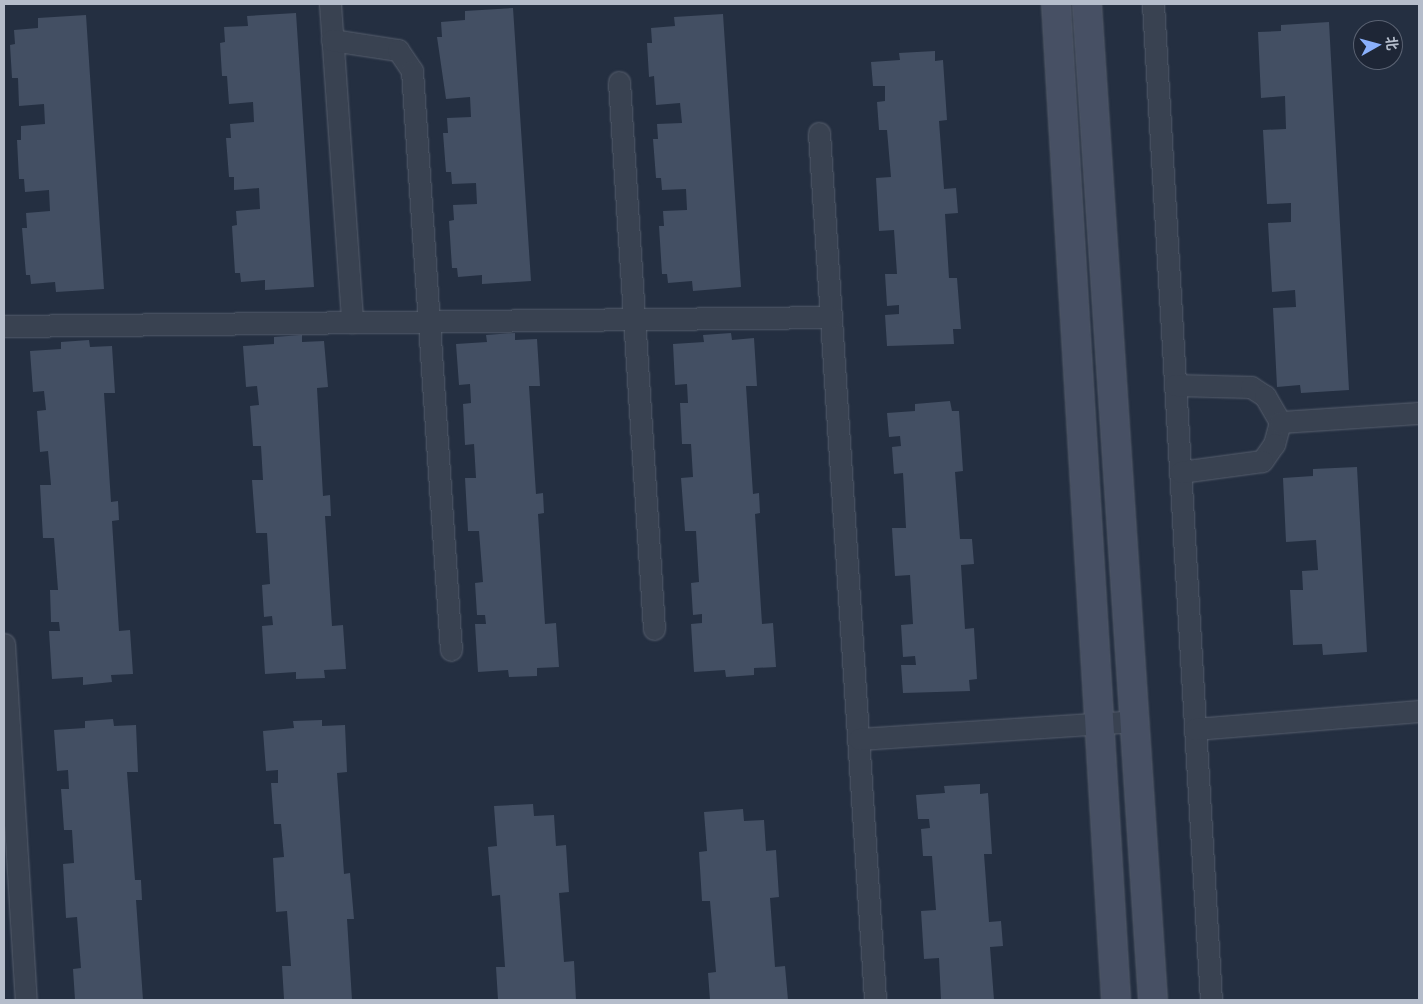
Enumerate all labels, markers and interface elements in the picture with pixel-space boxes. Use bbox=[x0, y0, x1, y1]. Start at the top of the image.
north arrow bbox=[1353, 20, 1403, 70]
text: 北 bbox=[1383, 35, 1401, 51]

